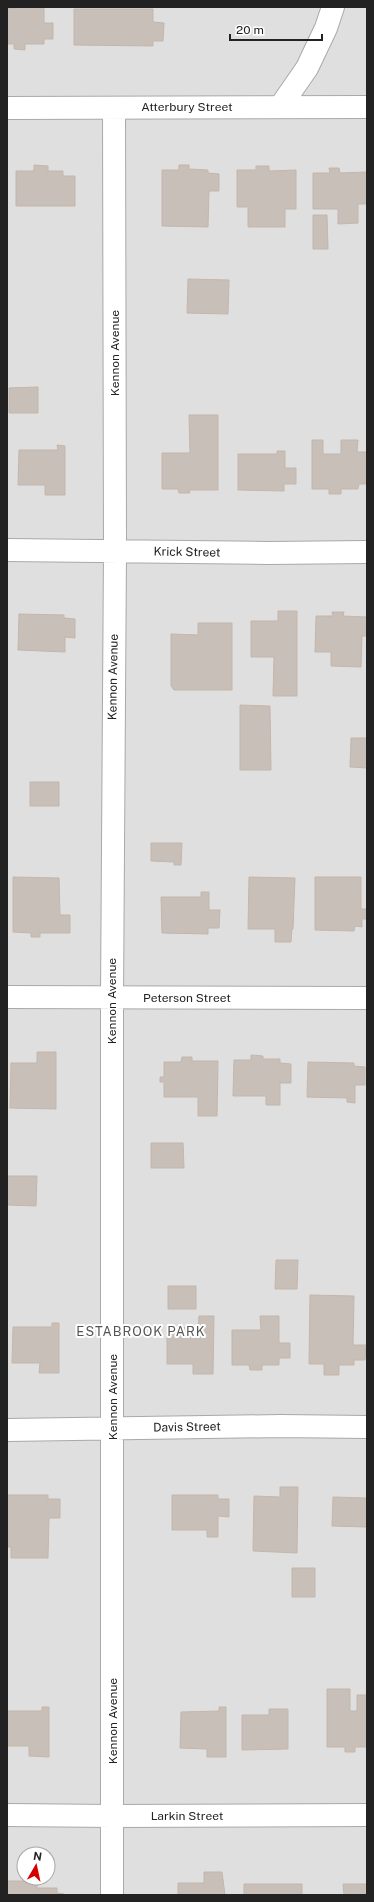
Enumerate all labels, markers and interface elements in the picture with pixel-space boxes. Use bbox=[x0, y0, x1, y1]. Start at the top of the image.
scale bar bbox=[230, 16, 322, 42]
text: 20 m bbox=[236, 23, 264, 37]
street label: Atterbury Street bbox=[141, 100, 233, 114]
street label: Kennon Avenue bbox=[108, 310, 122, 396]
street label: Krick Street bbox=[153, 544, 221, 560]
street label: Kennon Avenue bbox=[105, 634, 121, 720]
street label: Kennon Avenue bbox=[105, 958, 119, 1044]
street label: Peterson Street bbox=[143, 991, 231, 1005]
district label: ESTABROOK PARK bbox=[76, 1324, 206, 1339]
street label: Kennon Avenue bbox=[106, 1354, 120, 1440]
street label: Davis Street bbox=[153, 1419, 221, 1435]
street label: Kennon Avenue bbox=[106, 1678, 120, 1764]
street label: Larkin Street bbox=[151, 1809, 224, 1823]
north arrow bbox=[16, 1846, 56, 1886]
text: N bbox=[32, 1850, 43, 1863]

